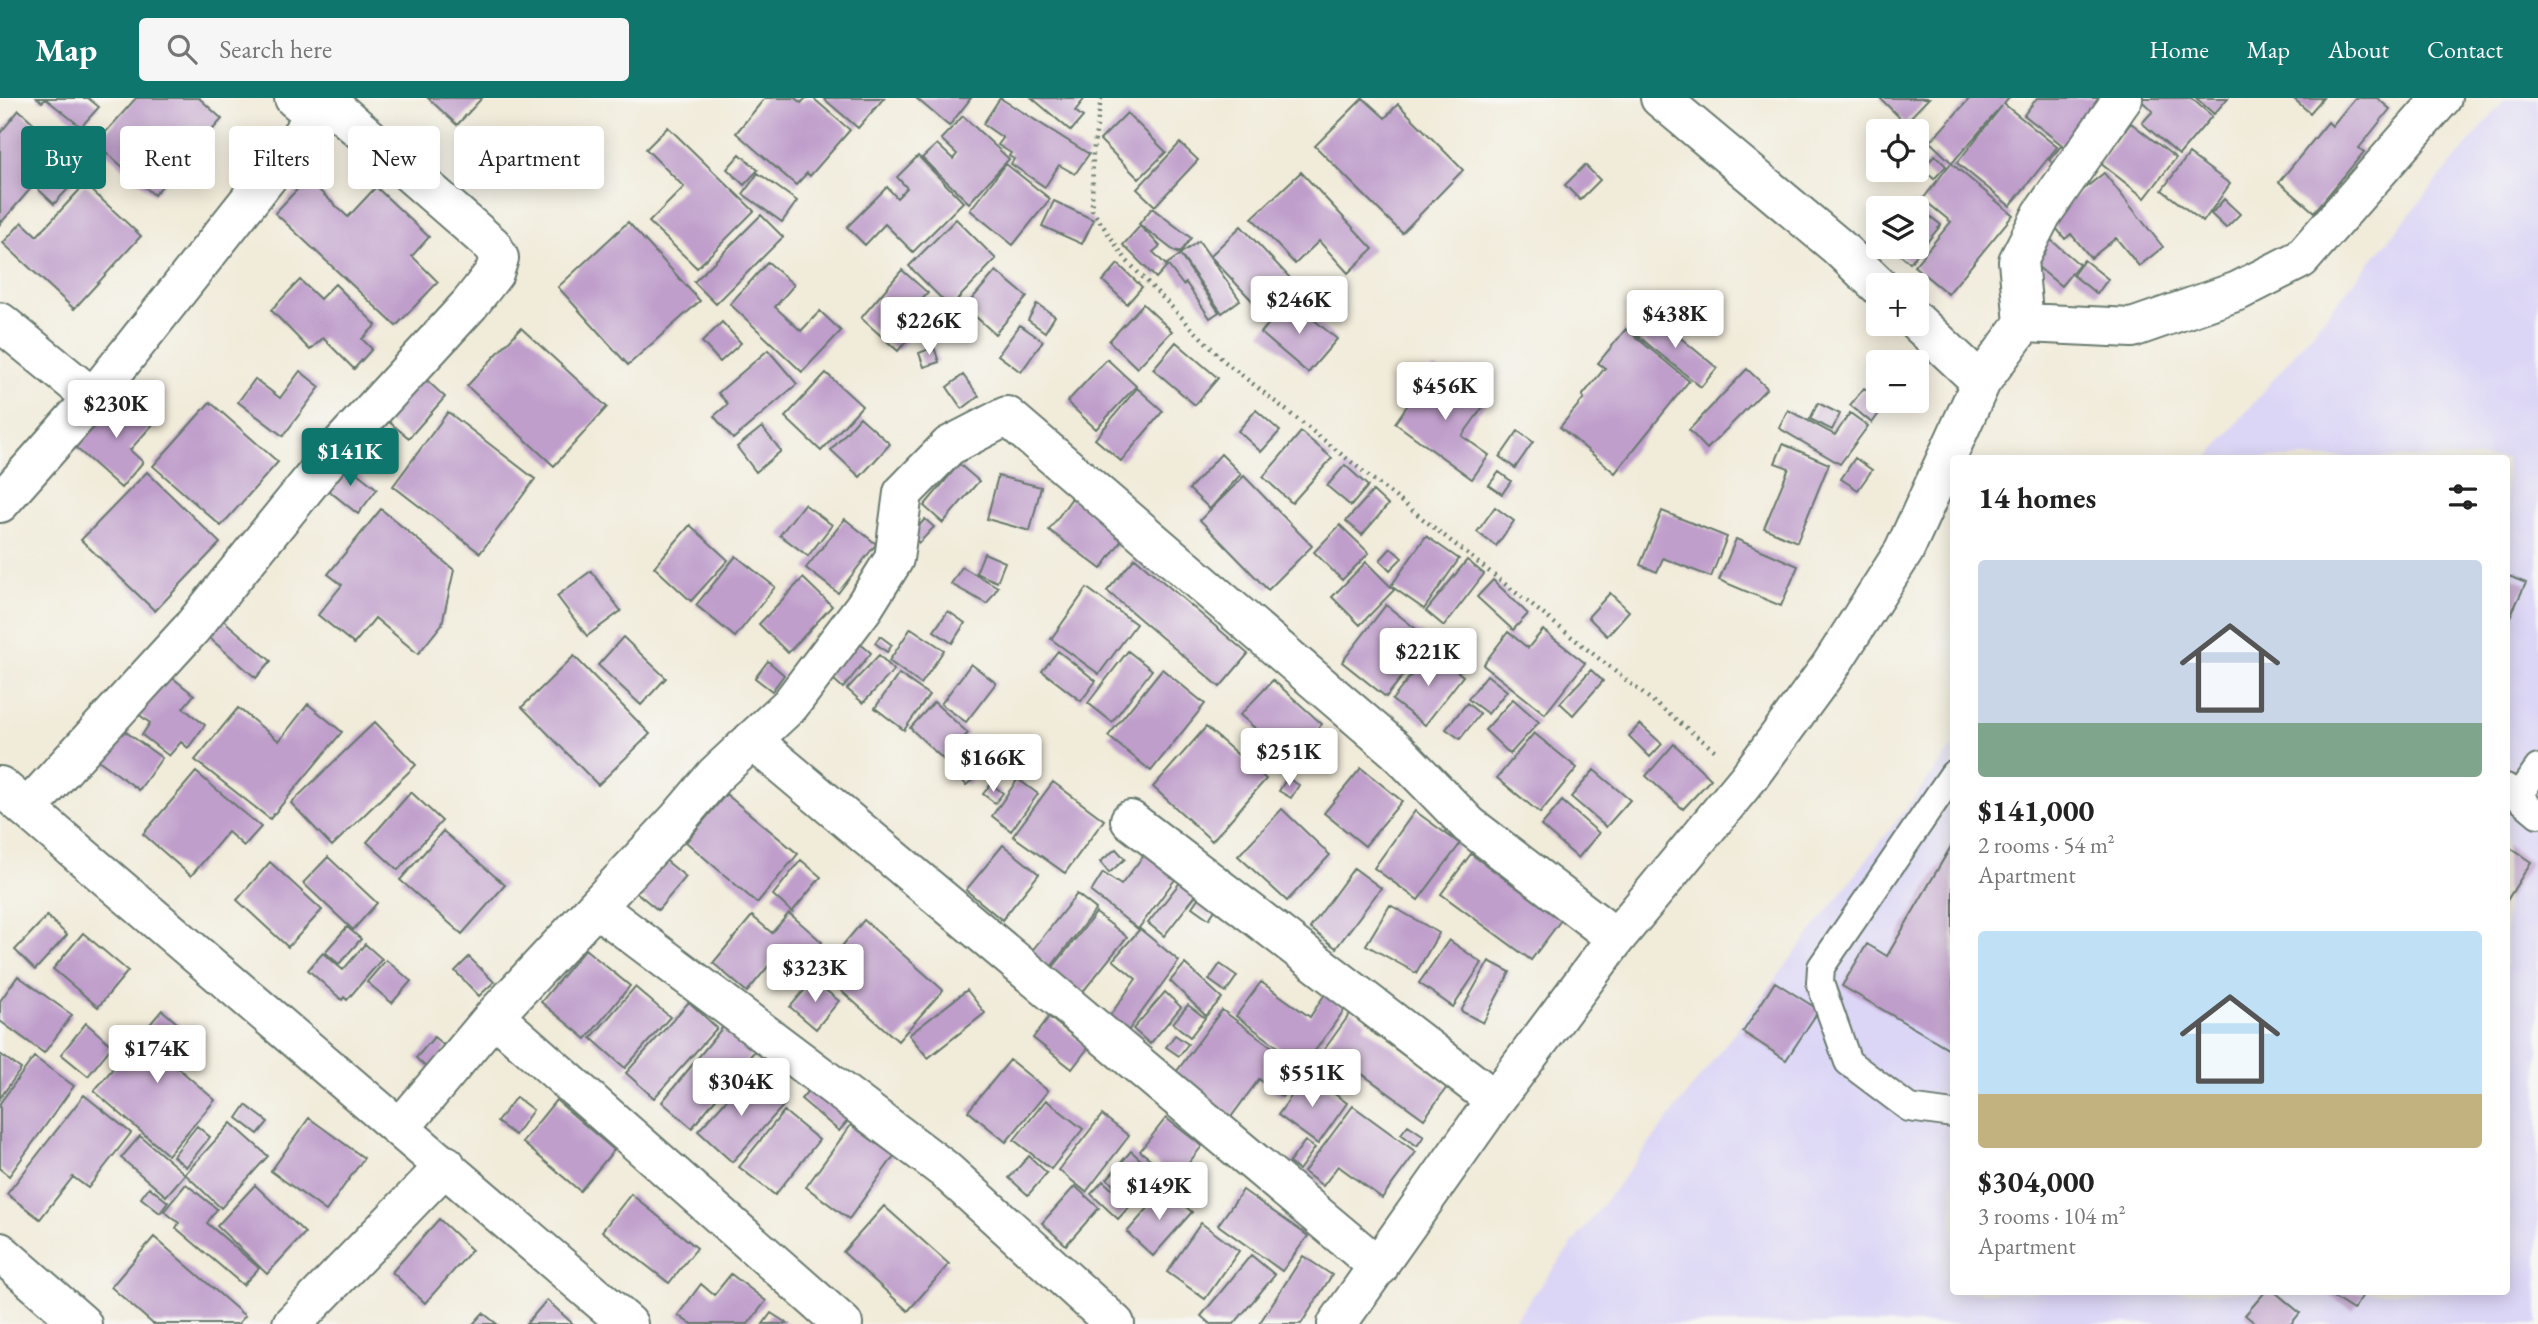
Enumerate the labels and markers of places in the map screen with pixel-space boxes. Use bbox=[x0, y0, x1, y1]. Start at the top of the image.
pin: $246K bbox=[1250, 276, 1348, 336]
pin: $438K bbox=[1626, 290, 1724, 350]
pin: $226K bbox=[880, 298, 978, 357]
pin: $456K bbox=[1396, 362, 1494, 422]
pin: $230K bbox=[67, 380, 165, 440]
pin: $141K bbox=[301, 428, 399, 488]
pin: $221K bbox=[1379, 628, 1477, 688]
pin: $251K bbox=[1240, 728, 1338, 788]
pin: $166K bbox=[944, 734, 1042, 794]
pin: $323K bbox=[766, 944, 864, 1004]
pin: $174K bbox=[108, 1026, 206, 1085]
pin: $551K bbox=[1263, 1049, 1361, 1109]
pin: $304K bbox=[692, 1058, 790, 1118]
pin: $149K bbox=[1110, 1162, 1208, 1222]

